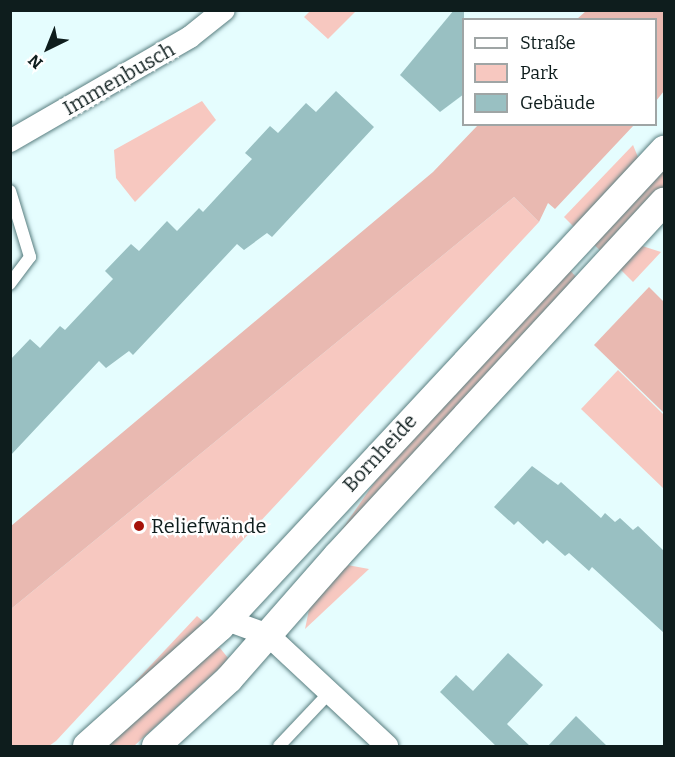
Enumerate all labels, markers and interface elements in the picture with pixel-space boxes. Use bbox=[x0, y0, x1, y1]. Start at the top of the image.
north arrow bbox=[18, 18, 78, 78]
legend bbox=[462, 18, 657, 126]
text: Straße bbox=[520, 32, 576, 54]
street label: Immenbusch bbox=[59, 37, 179, 121]
text: N bbox=[24, 50, 46, 73]
text: Park bbox=[520, 62, 558, 84]
text: Gebäude bbox=[520, 92, 595, 114]
street label: Bornheide bbox=[338, 409, 422, 497]
place label: Reliefwände bbox=[151, 514, 267, 538]
marker: Reliefwände bbox=[132, 519, 146, 533]

